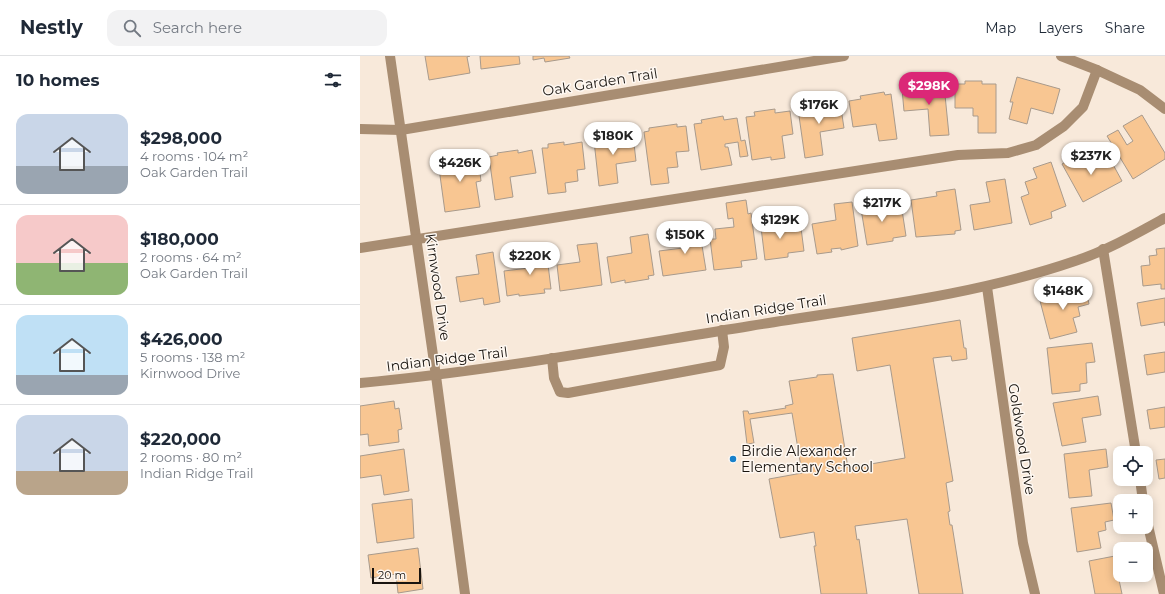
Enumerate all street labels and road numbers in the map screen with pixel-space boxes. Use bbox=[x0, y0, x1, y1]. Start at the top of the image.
street label: Oak Garden Trail bbox=[541, 64, 659, 100]
street label: Kirnwood Drive bbox=[422, 232, 454, 342]
street label: Indian Ridge Trail bbox=[704, 291, 828, 327]
street label: Indian Ridge Trail bbox=[385, 343, 509, 375]
street label: Goldwood Drive bbox=[1004, 382, 1040, 496]

